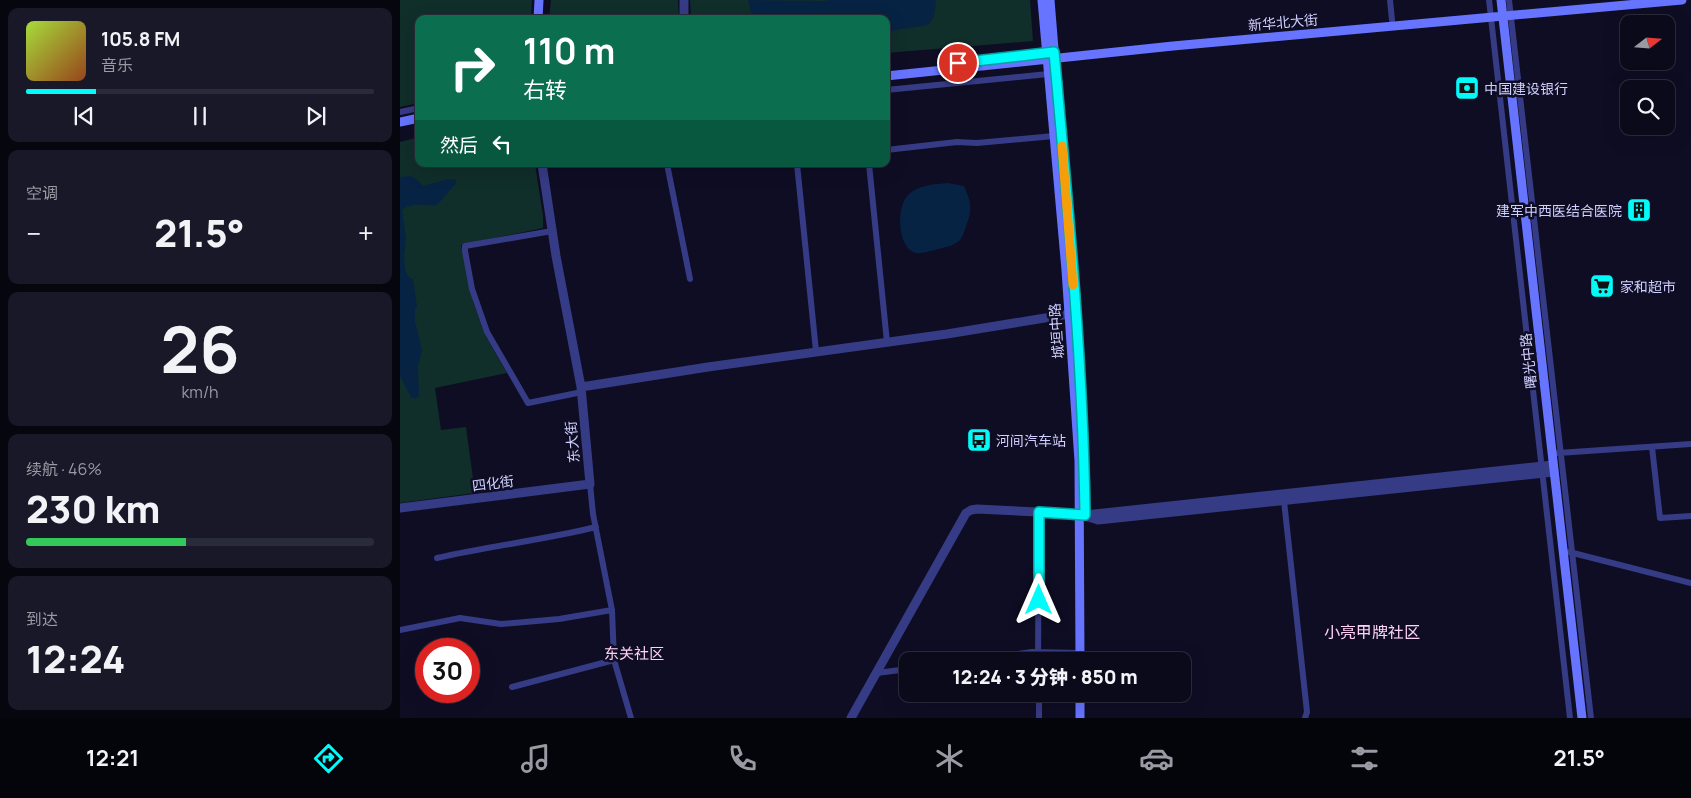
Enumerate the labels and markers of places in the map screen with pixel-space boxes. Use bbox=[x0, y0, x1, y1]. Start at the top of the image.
pin bbox=[937, 42, 979, 84]
bank icon: 中国建设银行 bbox=[1454, 75, 1480, 101]
place label: 中国建设银行 bbox=[1484, 79, 1568, 98]
building icon: 建军中西医结合医院 bbox=[1626, 197, 1652, 223]
place label: 建军中西医结合医院 bbox=[1496, 201, 1622, 220]
supermarket icon: 家和超市 bbox=[1589, 273, 1615, 299]
place label: 家和超市 bbox=[1620, 277, 1676, 296]
bus stop icon: 河间汽车站 bbox=[966, 427, 992, 453]
place label: 河间汽车站 bbox=[996, 431, 1066, 450]

